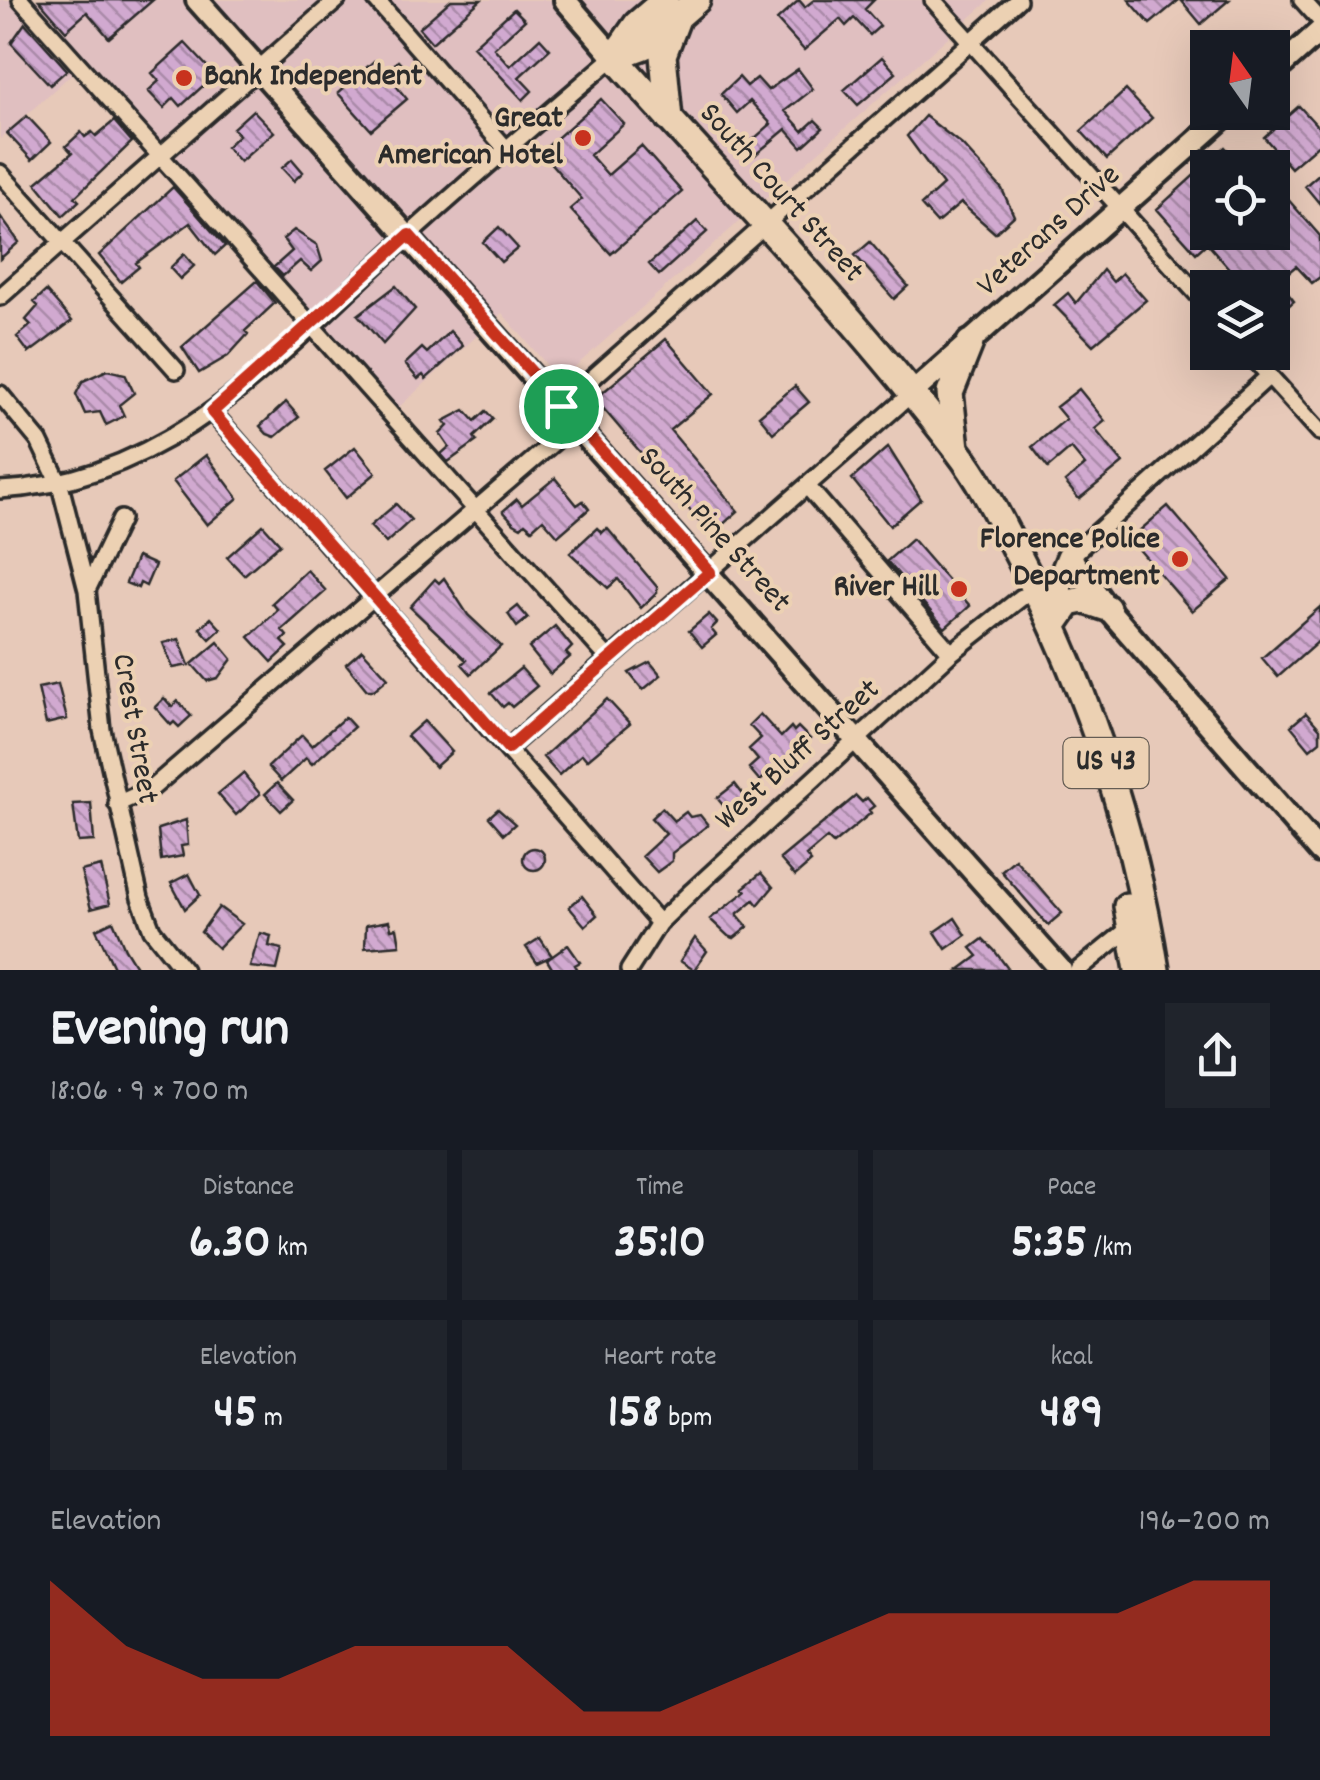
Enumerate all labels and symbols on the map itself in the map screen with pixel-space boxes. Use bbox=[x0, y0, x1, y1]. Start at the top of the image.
north arrow bbox=[1190, 30, 1290, 130]
place label: Bank Independent bbox=[204, 55, 423, 101]
marker: Bank Independent bbox=[173, 67, 195, 89]
street label: South Court Street bbox=[686, 94, 874, 294]
place label: Great American Hotel bbox=[378, 97, 563, 180]
marker: Great American Hotel bbox=[572, 127, 594, 149]
street label: Veterans Drive bbox=[968, 155, 1132, 309]
pin bbox=[519, 364, 604, 449]
street label: South Pine Street bbox=[626, 437, 801, 625]
place label: Florence Police Department bbox=[980, 518, 1160, 601]
marker: Florence Police Department bbox=[1169, 548, 1191, 570]
place label: River Hill bbox=[833, 566, 939, 612]
marker: River Hill bbox=[948, 578, 970, 600]
street label: Crest Street bbox=[97, 650, 169, 808]
street label: West Bluff Street bbox=[706, 669, 892, 843]
road number: US 43 bbox=[1064, 738, 1148, 788]

